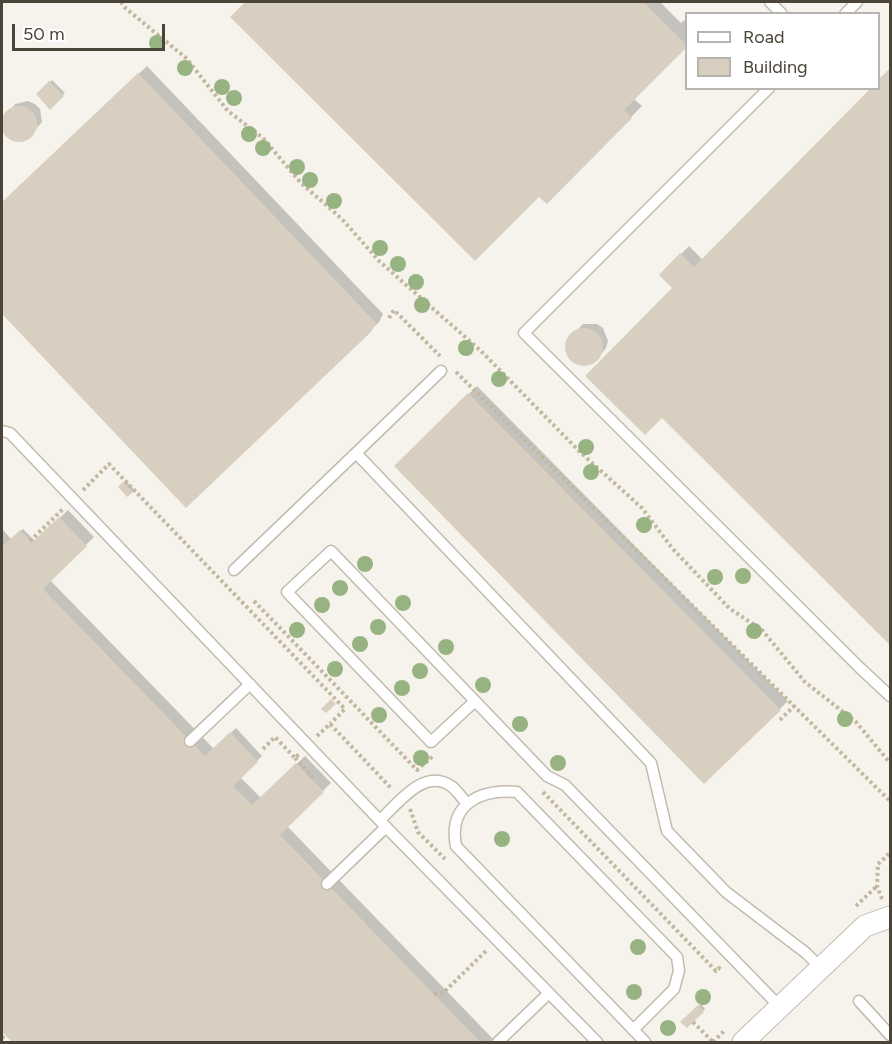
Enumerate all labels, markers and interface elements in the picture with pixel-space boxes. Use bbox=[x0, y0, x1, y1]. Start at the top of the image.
scale bar bbox=[15, 12, 168, 50]
legend bbox=[685, 12, 880, 90]
text: 50 m bbox=[23, 23, 65, 45]
text: Road bbox=[743, 26, 784, 48]
text: Building bbox=[743, 56, 808, 78]

